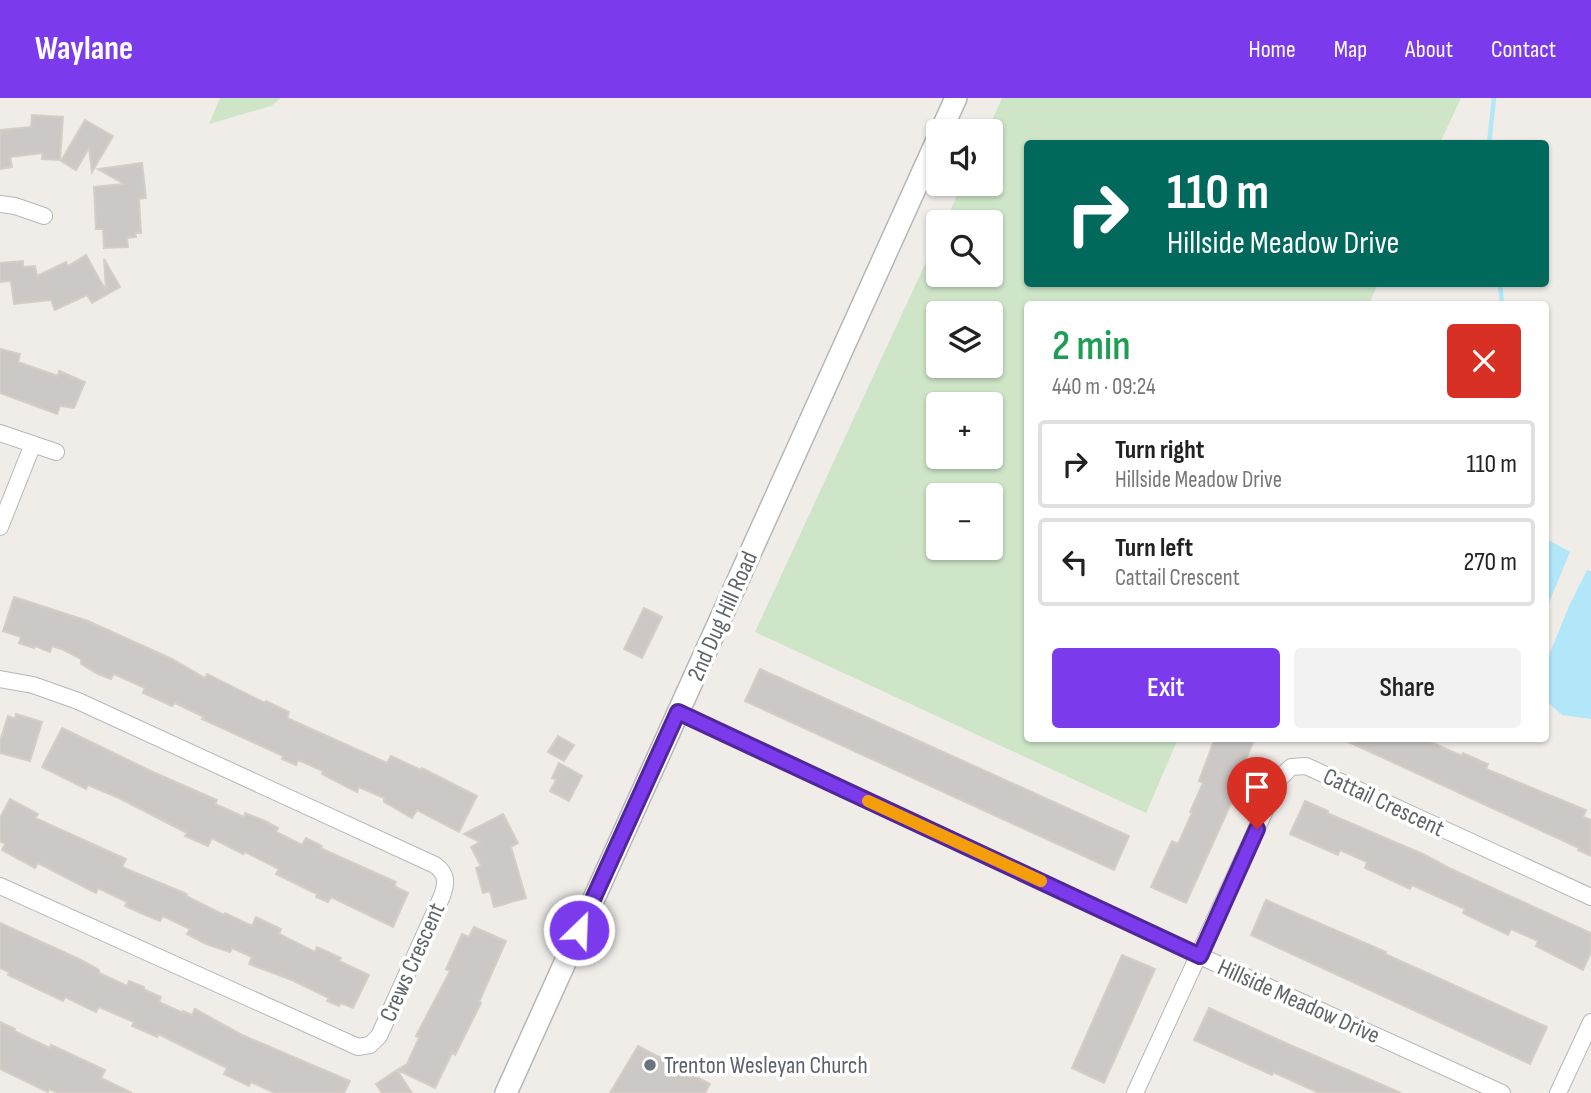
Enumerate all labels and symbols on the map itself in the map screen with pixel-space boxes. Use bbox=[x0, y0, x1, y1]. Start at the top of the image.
street label: 2nd Dug Hill Road bbox=[681, 547, 764, 685]
pin bbox=[1227, 757, 1287, 829]
street label: Cattail Crescent bbox=[1319, 762, 1449, 843]
position arrow bbox=[542, 893, 616, 967]
street label: Crews Crescent bbox=[373, 898, 451, 1026]
street label: Hillside Meadow Drive bbox=[1213, 953, 1384, 1050]
place label: Trenton Wesleyan Church bbox=[664, 1051, 868, 1080]
marker: Trenton Wesleyan Church bbox=[642, 1057, 658, 1073]

